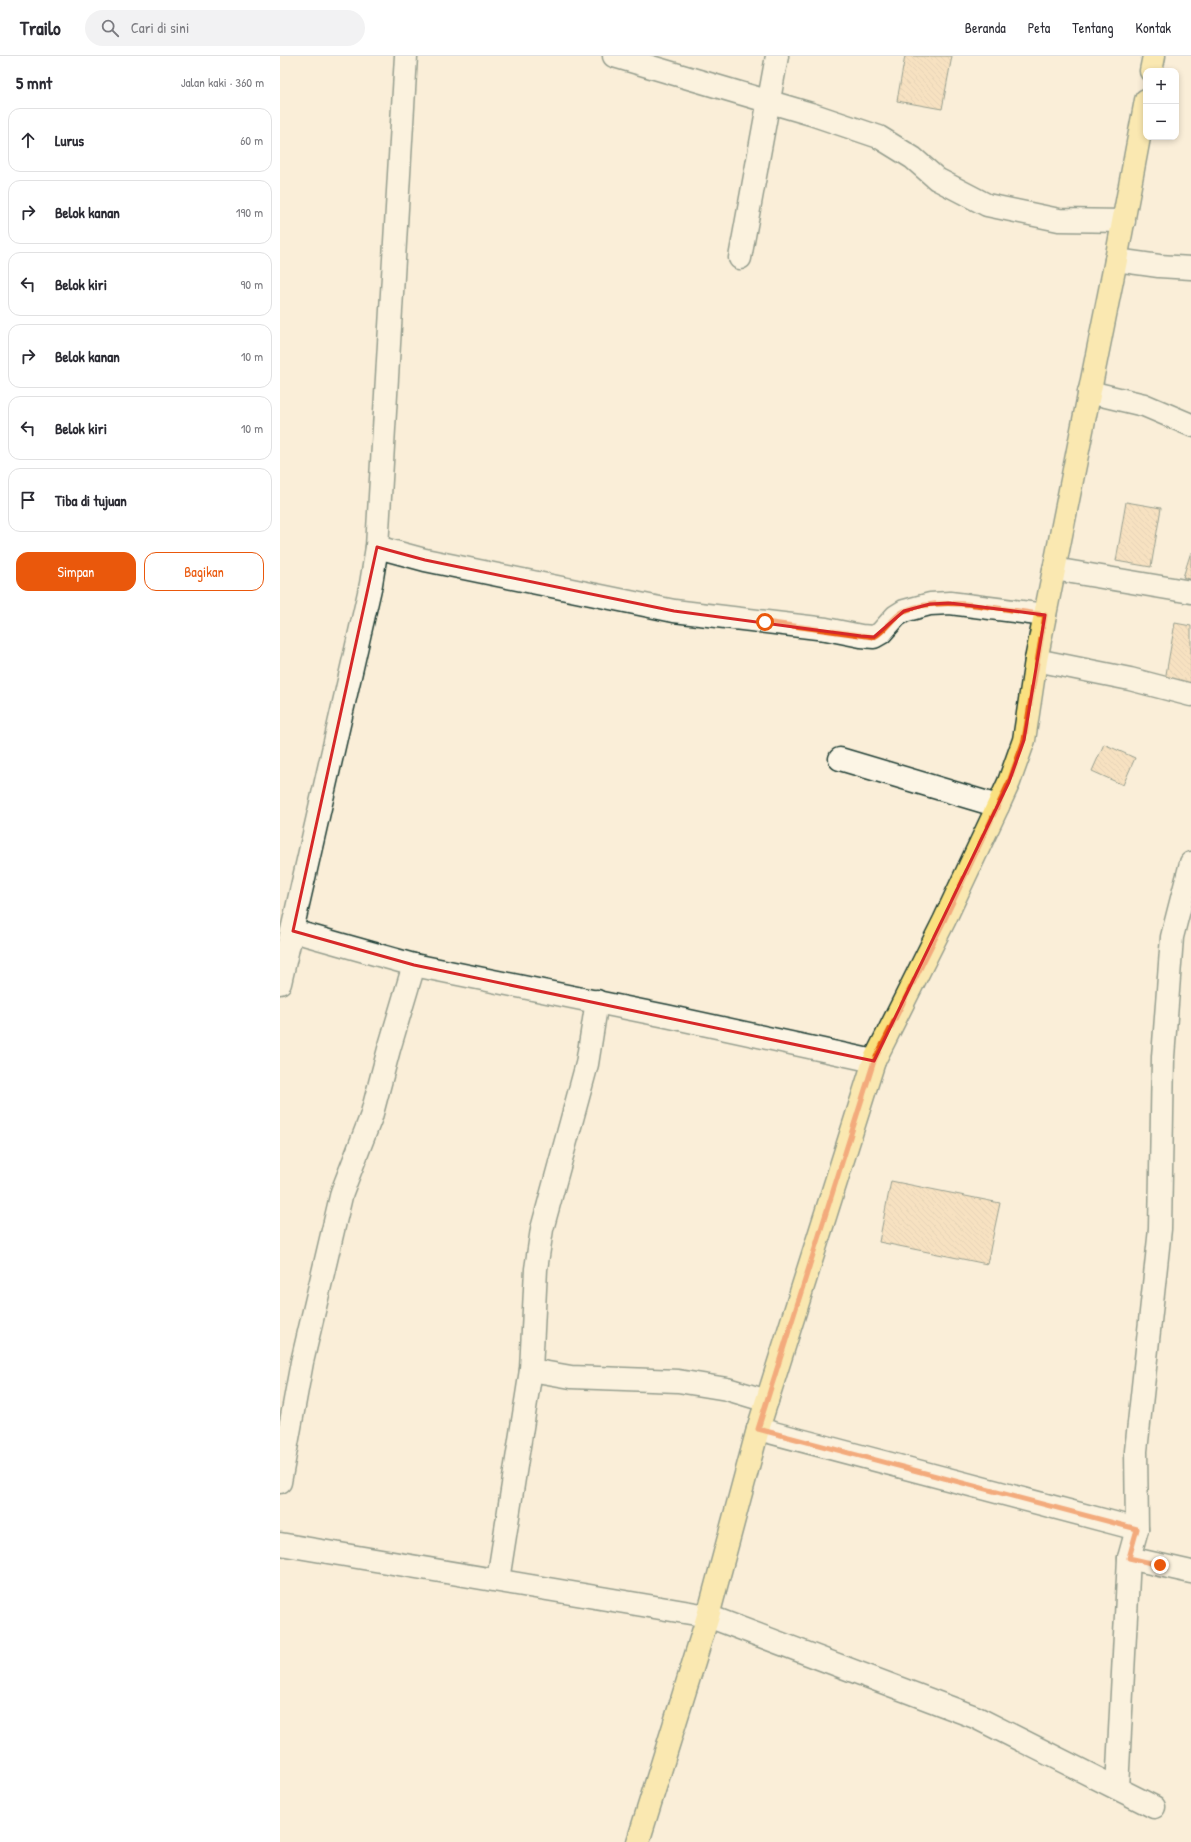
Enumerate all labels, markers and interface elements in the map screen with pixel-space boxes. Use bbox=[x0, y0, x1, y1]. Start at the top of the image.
search box bbox=[85, 10, 365, 46]
text: Trailo bbox=[20, 15, 61, 41]
icon: search bbox=[99, 17, 121, 39]
text: Cari di sini bbox=[131, 17, 189, 38]
text: Beranda bbox=[965, 18, 1006, 37]
text: Peta bbox=[1028, 18, 1050, 37]
text: Tentang bbox=[1072, 18, 1114, 37]
text: Kontak bbox=[1136, 18, 1171, 37]
map controls bbox=[1143, 68, 1179, 140]
button: + bbox=[1143, 68, 1179, 104]
text: 5 mnt bbox=[16, 71, 52, 94]
text: Jalan kaki · 360 m bbox=[181, 73, 264, 91]
button: − bbox=[1143, 104, 1179, 140]
icon: ahead bbox=[17, 129, 39, 151]
text: Lurus bbox=[55, 130, 84, 151]
text: 60 m bbox=[240, 131, 263, 149]
icon: right bbox=[17, 201, 39, 223]
text: Belok kanan bbox=[55, 202, 120, 223]
text: 190 m bbox=[236, 203, 263, 221]
icon: left bbox=[17, 273, 39, 295]
text: Belok kiri bbox=[55, 274, 107, 295]
text: 90 m bbox=[241, 275, 263, 293]
icon: right bbox=[17, 345, 39, 367]
text: Belok kanan bbox=[55, 346, 120, 367]
text: 10 m bbox=[241, 347, 263, 365]
icon: left bbox=[17, 417, 39, 439]
text: Belok kiri bbox=[55, 418, 107, 439]
text: 10 m bbox=[241, 419, 263, 437]
icon: arrive bbox=[17, 489, 39, 511]
text: Tiba di tujuan bbox=[55, 490, 127, 511]
button: Simpan bbox=[16, 552, 136, 591]
button: Bagikan bbox=[144, 552, 264, 591]
route start bbox=[756, 613, 774, 631]
route end bbox=[1151, 1556, 1169, 1574]

